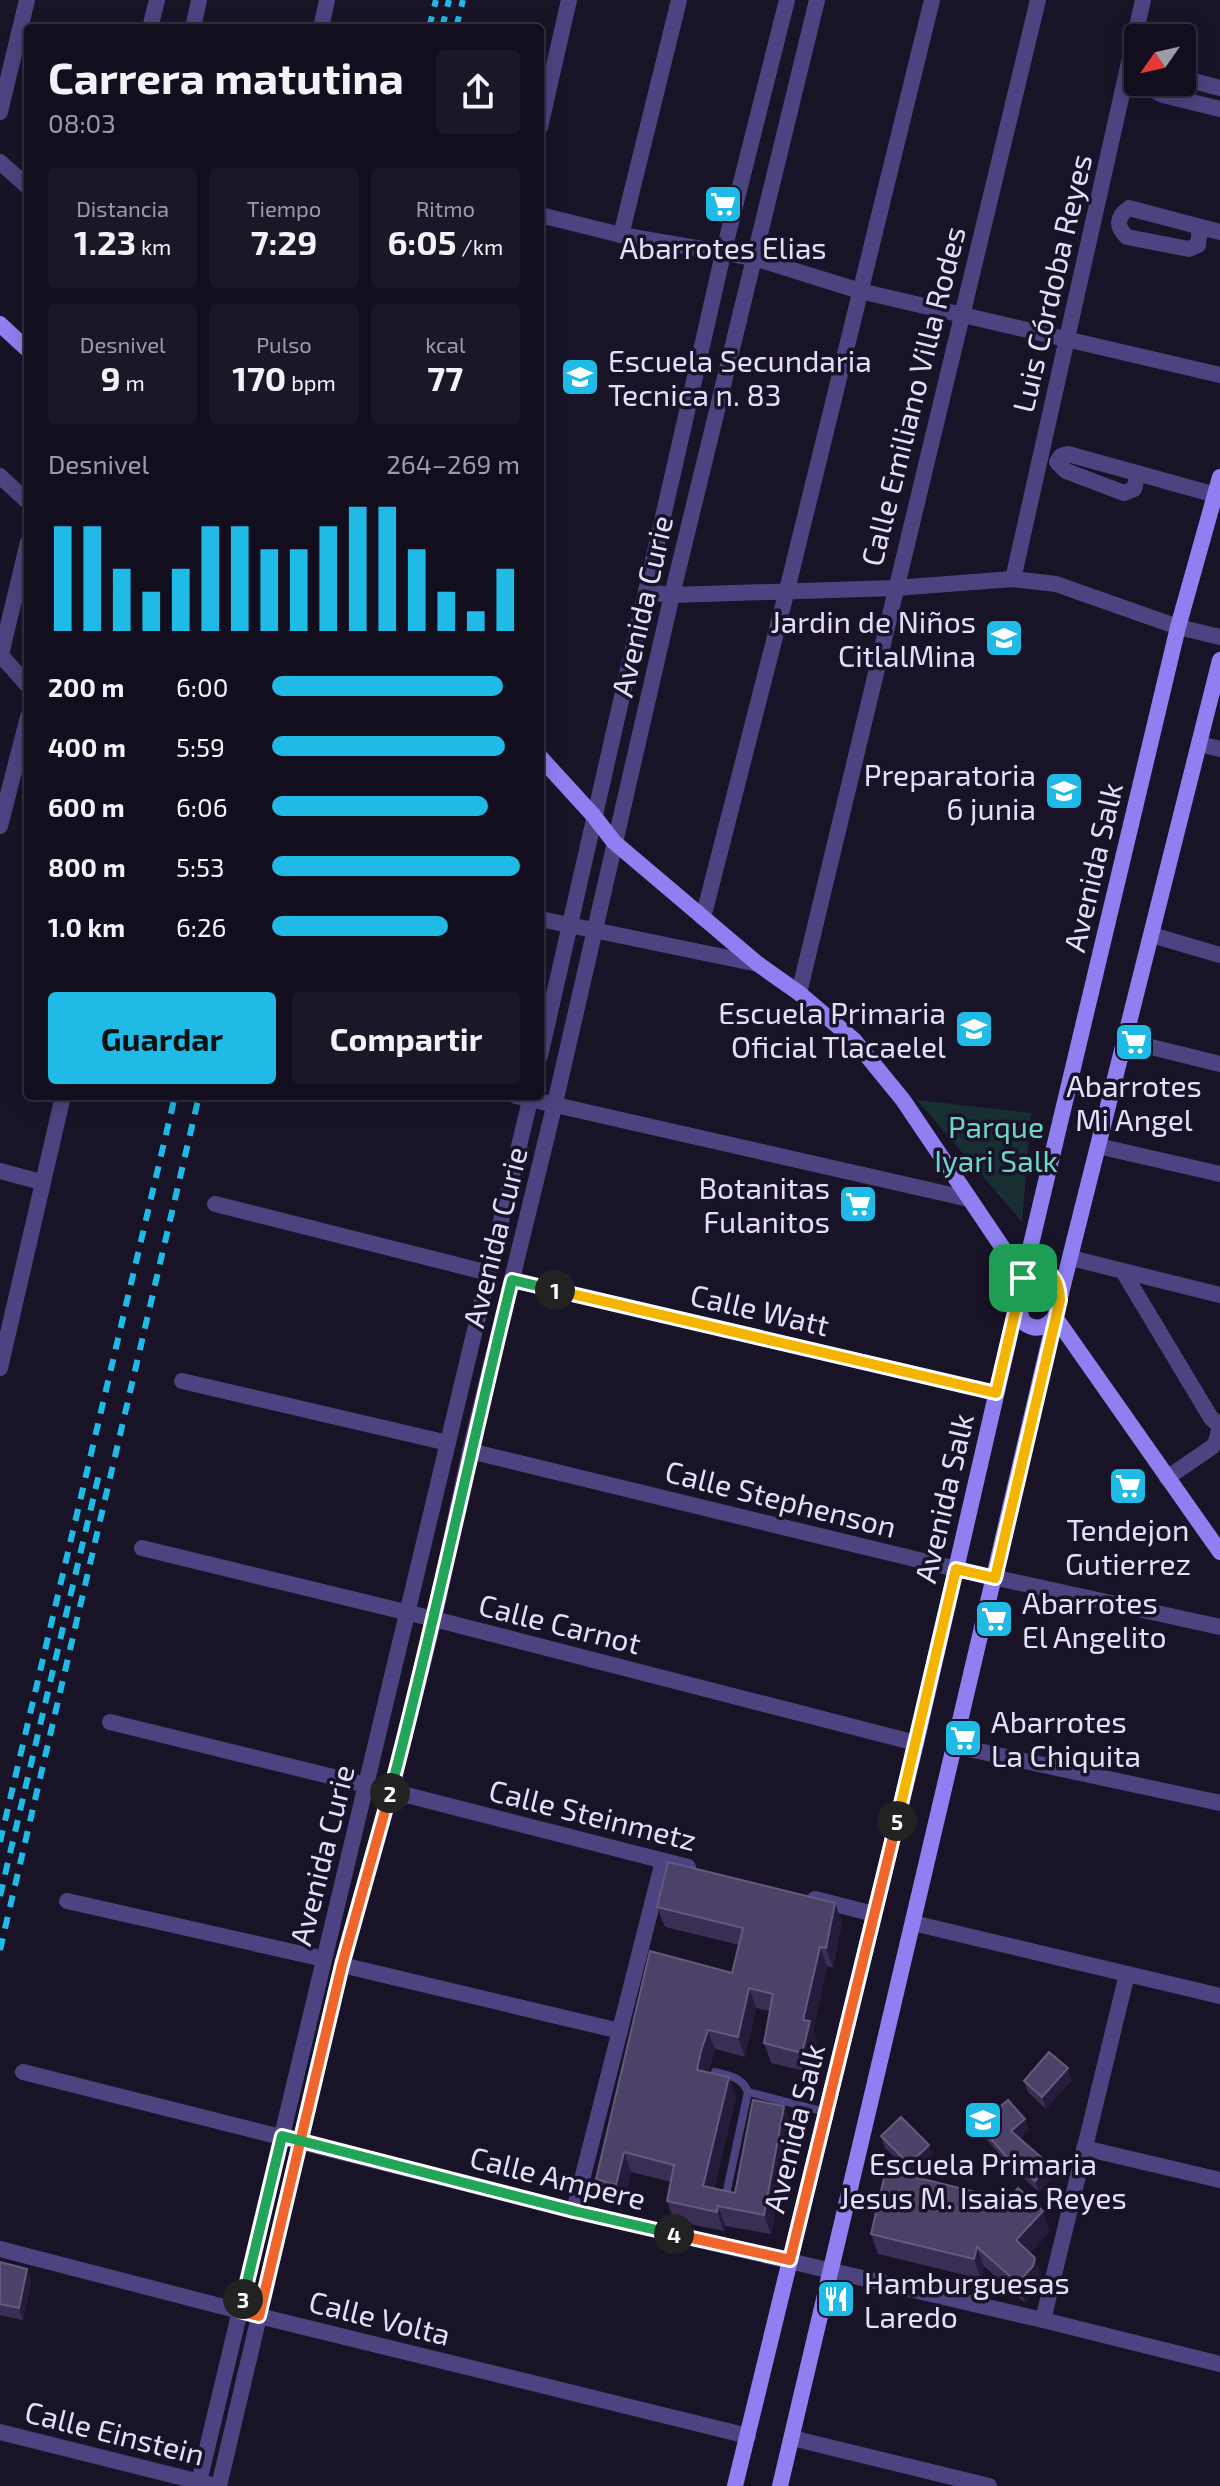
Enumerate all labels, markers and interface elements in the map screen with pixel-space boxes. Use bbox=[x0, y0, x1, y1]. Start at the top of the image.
north arrow bbox=[1124, 24, 1196, 96]
map controls bbox=[1124, 24, 1196, 96]
text: Carrera matutina bbox=[48, 50, 404, 103]
button: share bbox=[436, 50, 520, 134]
text: 08:03 bbox=[48, 107, 116, 138]
street label: Luis Córdoba Reyes bbox=[1004, 150, 1098, 416]
supermarket icon: Abarrotes Elias bbox=[702, 183, 744, 225]
text: Distancia bbox=[76, 195, 169, 221]
text: Tiempo bbox=[247, 195, 321, 221]
text: Ritmo bbox=[416, 195, 475, 221]
text: 1.23 bbox=[74, 221, 136, 262]
text: 7:29 bbox=[251, 221, 317, 262]
text: 6:05 bbox=[387, 221, 456, 262]
street label: Calle Emiliano Villa Rodes bbox=[852, 223, 972, 569]
place label: Abarrotes Elias bbox=[619, 229, 827, 265]
text: km bbox=[136, 233, 171, 259]
text: /km bbox=[456, 233, 503, 259]
text: Desnivel bbox=[80, 331, 166, 357]
text: Pulso bbox=[256, 331, 312, 357]
text: kcal bbox=[425, 331, 465, 357]
place label: Escuela Secundaria Tecnica n. 83 bbox=[608, 342, 872, 412]
school or university icon: Escuela Secundaria Tecnica n. 83 bbox=[559, 356, 601, 398]
text: 9 bbox=[101, 357, 121, 398]
text: 170 bbox=[232, 357, 286, 398]
text: 77 bbox=[427, 357, 463, 398]
text: m bbox=[121, 369, 145, 395]
text: bpm bbox=[286, 369, 336, 395]
text: Desnivel bbox=[48, 448, 149, 479]
text: 264–269 m bbox=[386, 448, 520, 479]
street label: Avenida Curie bbox=[603, 512, 679, 700]
place label: Jardin de Niños CitlalMina bbox=[771, 603, 976, 673]
school or university icon: Jardin de Niños CitlalMina bbox=[983, 617, 1025, 659]
text: 200 m bbox=[48, 671, 124, 702]
text: 6:00 bbox=[176, 671, 228, 702]
text: 400 m bbox=[48, 731, 126, 762]
text: 5:59 bbox=[176, 731, 225, 762]
place label: Preparatoria 6 junia bbox=[864, 756, 1036, 826]
school or university icon: Preparatoria 6 junia bbox=[1043, 770, 1085, 812]
street label: Avenida Salk bbox=[1055, 779, 1129, 955]
text: 600 m bbox=[48, 791, 125, 822]
text: 6:06 bbox=[176, 791, 228, 822]
text: 800 m bbox=[48, 851, 126, 882]
text: 5:53 bbox=[176, 851, 224, 882]
text: 1.0 km bbox=[48, 911, 125, 942]
text: 6:26 bbox=[176, 911, 227, 942]
button: Guardar bbox=[48, 992, 276, 1084]
button: Compartir bbox=[292, 992, 520, 1084]
place label: Escuela Primaria Oficial Tlacaelel bbox=[718, 994, 946, 1064]
school or university icon: Escuela Primaria Oficial Tlacaelel bbox=[953, 1008, 995, 1050]
supermarket icon: Abarrotes Mi Angel bbox=[1113, 1021, 1155, 1063]
place label: Abarrotes Mi Angel bbox=[1066, 1067, 1202, 1137]
park label: Parque Iyari Salk bbox=[934, 1108, 1058, 1178]
street label: Avenida Curie bbox=[454, 1143, 534, 1331]
place label: Botanitas Fulanitos bbox=[698, 1169, 830, 1239]
supermarket icon: Botanitas Fulanitos bbox=[837, 1183, 879, 1225]
pin bbox=[989, 1244, 1057, 1312]
icon: arrive bbox=[1001, 1256, 1045, 1300]
pin: 1 bbox=[535, 1270, 575, 1310]
street label: Calle Watt bbox=[687, 1276, 833, 1342]
text: 1 bbox=[550, 1277, 560, 1303]
street label: Avenida Salk bbox=[906, 1410, 980, 1586]
street label: Calle Stephenson bbox=[662, 1452, 900, 1544]
supermarket icon: Tendejon Gutierrez bbox=[1107, 1465, 1149, 1507]
place label: Tendejon Gutierrez bbox=[1065, 1511, 1191, 1581]
place label: Abarrotes El Angelito bbox=[1022, 1584, 1167, 1654]
street label: Calle Carnot bbox=[475, 1585, 645, 1661]
supermarket icon: Abarrotes El Angelito bbox=[973, 1598, 1015, 1640]
place label: Abarrotes La Chiquita bbox=[991, 1703, 1141, 1773]
supermarket icon: Abarrotes La Chiquita bbox=[942, 1717, 984, 1759]
street label: Avenida Curie bbox=[281, 1761, 361, 1949]
street label: Calle Steinmetz bbox=[486, 1771, 700, 1857]
pin: 2 bbox=[370, 1773, 410, 1813]
text: 2 bbox=[384, 1780, 396, 1806]
pin: 5 bbox=[877, 1801, 917, 1841]
text: 5 bbox=[891, 1808, 903, 1834]
street label: Avenida Salk bbox=[755, 2040, 831, 2216]
school or university icon: Escuela Primaria Jesus M. Isaias Reyes bbox=[962, 2099, 1004, 2141]
street label: Calle Ampere bbox=[466, 2138, 650, 2216]
place label: Escuela Primaria Jesus M. Isaias Reyes bbox=[839, 2145, 1127, 2215]
pin: 4 bbox=[654, 2214, 694, 2254]
text: 4 bbox=[667, 2221, 681, 2247]
place label: Hamburguesas Laredo bbox=[864, 2264, 1070, 2334]
restaurant icon: Hamburguesas Laredo bbox=[815, 2278, 857, 2320]
pin: 3 bbox=[223, 2279, 263, 2319]
street label: Calle Volta bbox=[306, 2282, 454, 2352]
text: 3 bbox=[237, 2286, 249, 2312]
street label: Calle Einstein bbox=[22, 2392, 208, 2472]

